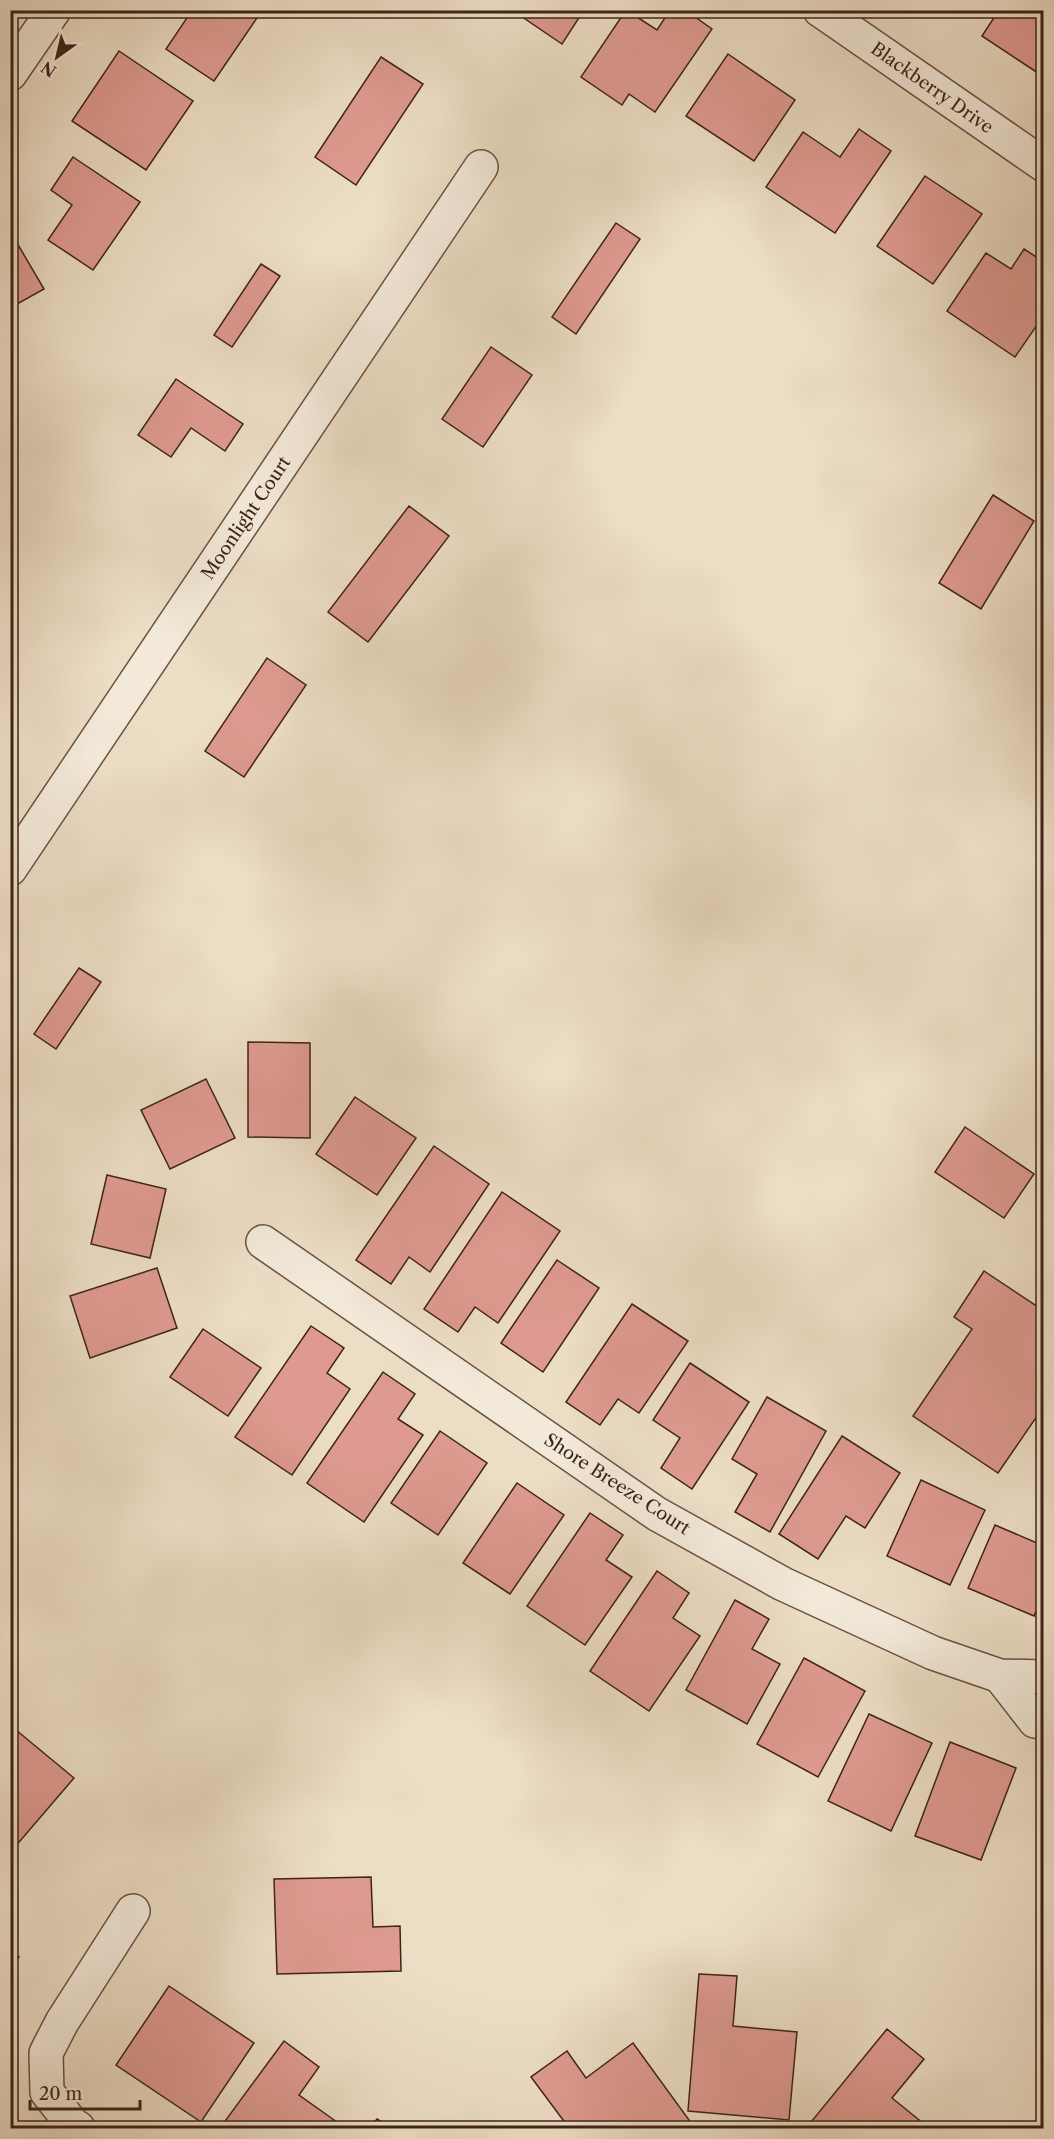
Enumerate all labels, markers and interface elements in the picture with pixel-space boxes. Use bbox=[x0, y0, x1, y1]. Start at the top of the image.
north arrow bbox=[27, 27, 87, 87]
street label: Blackberry Drive bbox=[867, 38, 997, 138]
text: N bbox=[37, 57, 60, 82]
street label: Moonlight Court bbox=[197, 452, 296, 584]
street label: Shore Breeze Court bbox=[540, 1429, 695, 1540]
scale bar bbox=[30, 2073, 140, 2111]
text: 20 m bbox=[39, 2083, 83, 2105]

